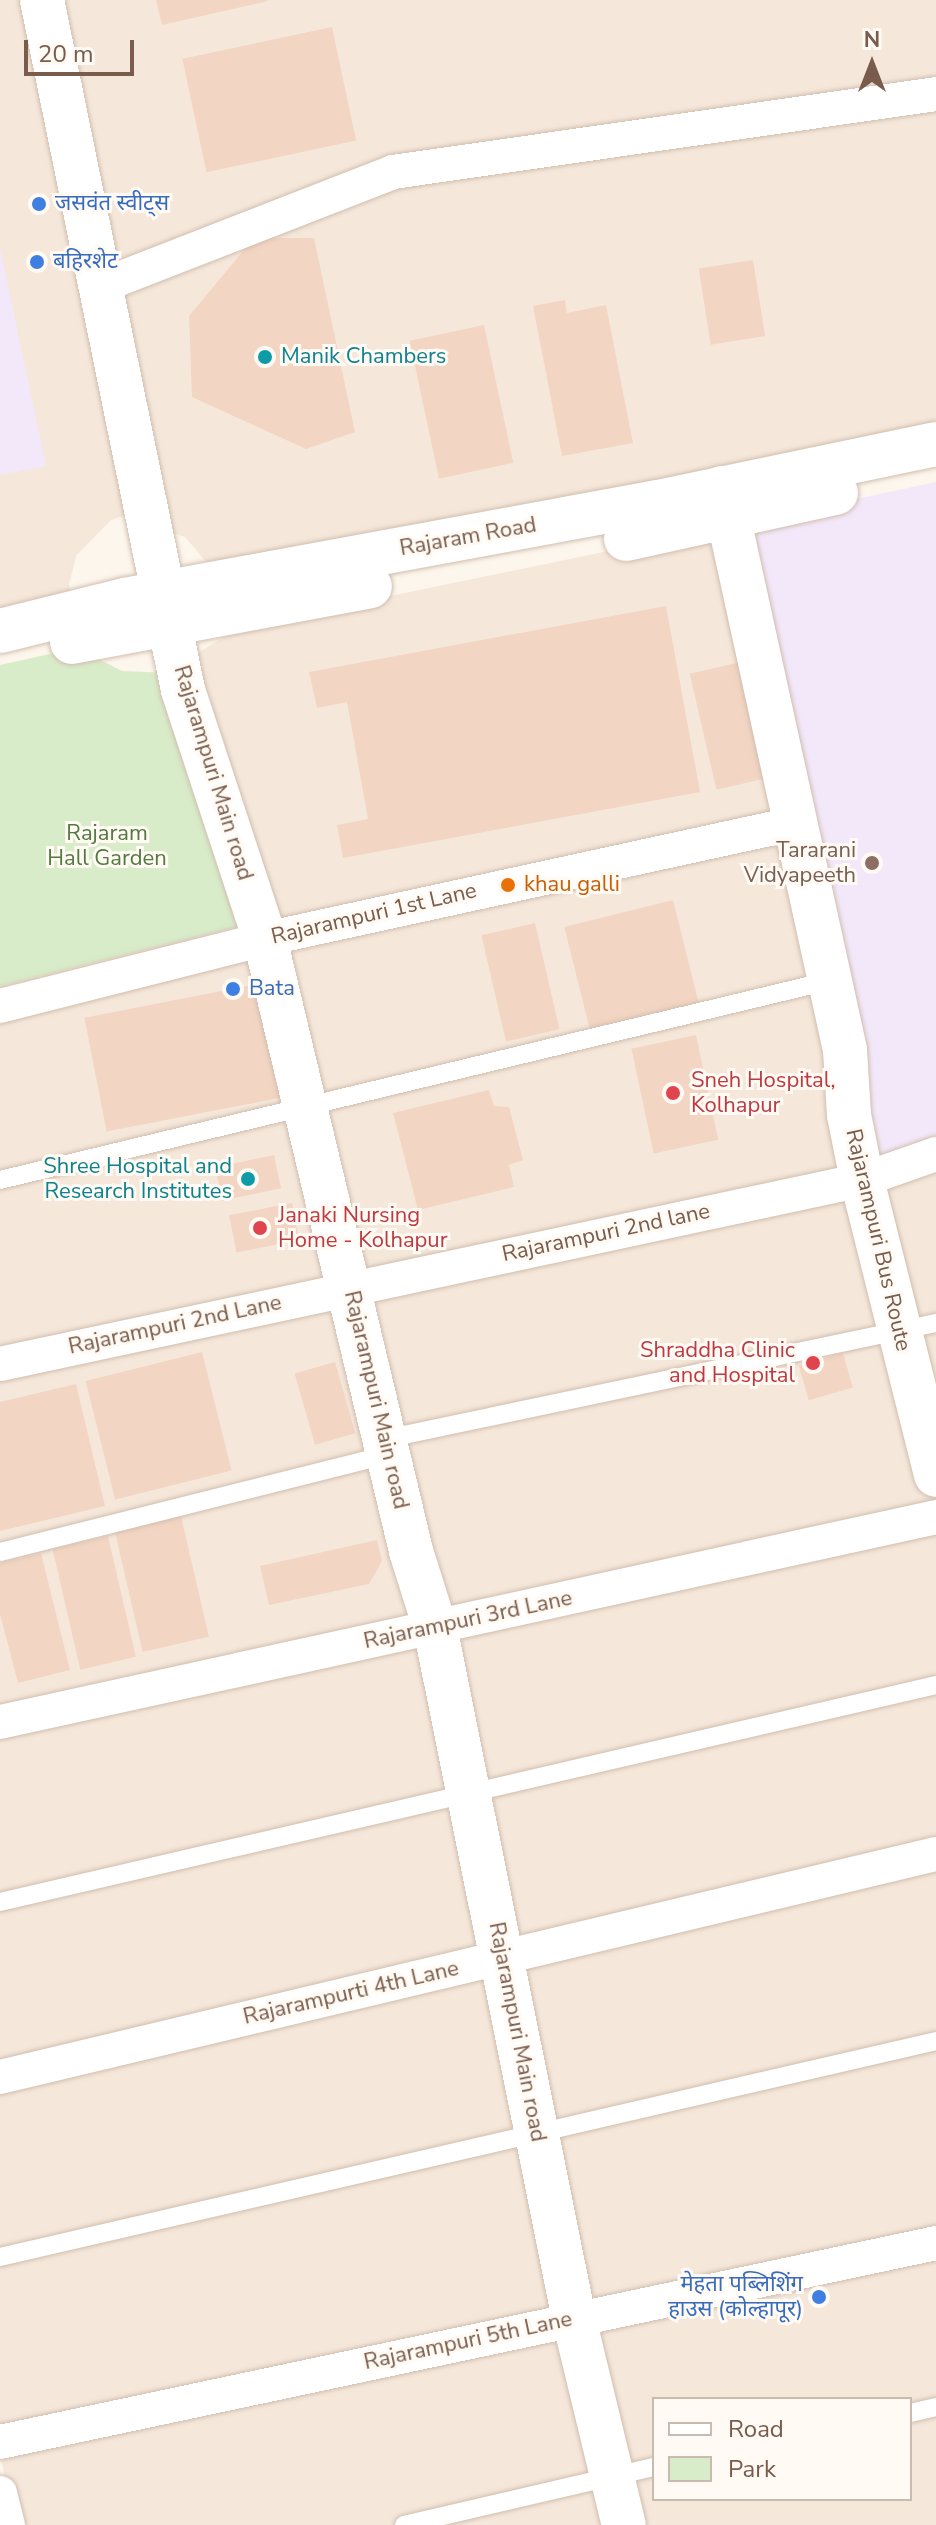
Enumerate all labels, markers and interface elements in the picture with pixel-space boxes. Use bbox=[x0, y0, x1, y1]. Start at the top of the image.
scale bar bbox=[28, 24, 138, 74]
north arrow bbox=[832, 24, 912, 104]
text: N bbox=[864, 25, 880, 55]
text: 20 m bbox=[38, 38, 94, 70]
place label: जसवंत स्वीट्स bbox=[55, 191, 169, 217]
marker: जसवंत स्वीट्स bbox=[30, 195, 48, 213]
place label: बहिरशेट bbox=[53, 249, 118, 275]
marker: बहिरशेट bbox=[28, 253, 46, 271]
place label: Manik Chambers bbox=[281, 344, 446, 370]
marker: Manik Chambers bbox=[256, 348, 274, 366]
street label: Rajaram Road bbox=[398, 512, 538, 562]
street label: Rajarampuri Main road bbox=[168, 662, 258, 884]
park label: Rajaram Hall Garden bbox=[47, 820, 167, 872]
place label: Tararani Vidyapeeth bbox=[744, 837, 856, 888]
marker: Tararani Vidyapeeth bbox=[863, 854, 881, 872]
place label: khau galli bbox=[524, 872, 620, 898]
marker: khau galli bbox=[499, 876, 517, 894]
street label: Rajarampuri 1st Lane bbox=[269, 878, 479, 950]
place label: Bata bbox=[249, 976, 295, 1002]
marker: Bata bbox=[224, 980, 242, 998]
place label: Sneh Hospital, Kolhapur bbox=[691, 1067, 835, 1118]
marker: Sneh Hospital, Kolhapur bbox=[662, 1082, 684, 1104]
street label: Rajarampuri Bus Route bbox=[840, 1126, 916, 1354]
place label: Shree Hospital and Research Institutes bbox=[43, 1153, 232, 1204]
marker: Shree Hospital and Research Institutes bbox=[239, 1170, 257, 1188]
street label: Rajarampuri 2nd lane bbox=[500, 1198, 712, 1268]
place label: Janaki Nursing Home - Kolhapur bbox=[278, 1202, 448, 1254]
marker: Janaki Nursing Home - Kolhapur bbox=[249, 1217, 271, 1239]
street label: Rajarampuri Main road bbox=[338, 1288, 414, 1512]
street label: Rajarampuri 2nd Lane bbox=[66, 1290, 284, 1360]
place label: Shraddha Clinic and Hospital bbox=[640, 1337, 795, 1388]
marker: Shraddha Clinic and Hospital bbox=[802, 1352, 824, 1374]
street label: Rajarampuri 3rd Lane bbox=[361, 1585, 575, 1655]
street label: Rajarampuri Main road bbox=[483, 1920, 551, 2144]
street label: Rajarampurti 4th Lane bbox=[241, 1955, 461, 2031]
place label: मेहता पब्लिशिंग हाउस (कोल्हापूर) bbox=[668, 2271, 803, 2322]
marker: मेहता पब्लिशिंग हाउस (कोल्हापूर) bbox=[810, 2288, 828, 2306]
street label: Rajarampuri 5th Lane bbox=[362, 2306, 574, 2376]
legend bbox=[652, 2397, 912, 2501]
text: Road bbox=[728, 2413, 784, 2445]
text: Park bbox=[728, 2453, 776, 2485]

